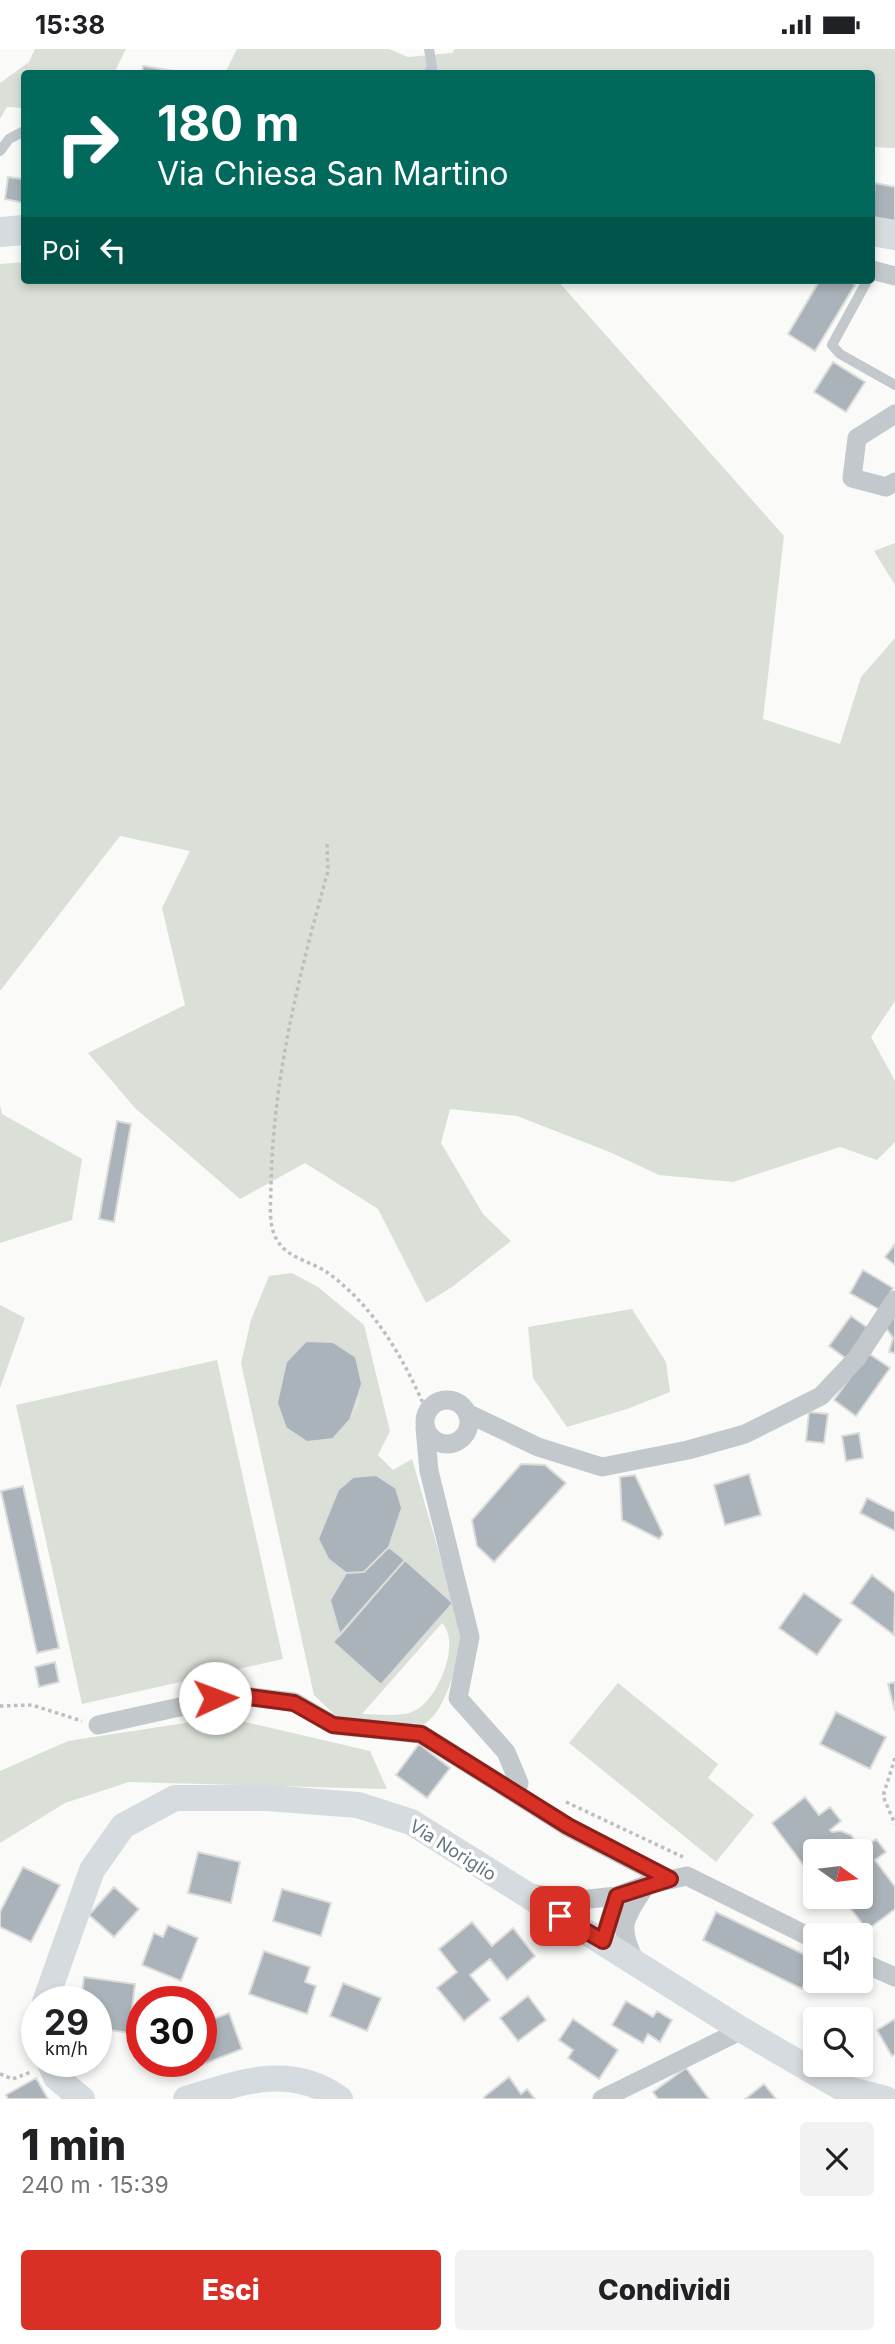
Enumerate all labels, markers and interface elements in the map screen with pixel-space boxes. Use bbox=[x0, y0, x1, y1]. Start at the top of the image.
text: 15:38 bbox=[35, 9, 105, 40]
text: 180 m bbox=[157, 94, 299, 153]
icon: right bbox=[42, 98, 133, 189]
text: Via Chiesa San Martino bbox=[157, 154, 509, 193]
icon: left bbox=[94, 231, 132, 269]
text: Poi bbox=[42, 235, 80, 266]
position arrow bbox=[178, 1661, 252, 1735]
street label: Via Noriglio bbox=[406, 1815, 500, 1885]
north arrow bbox=[803, 1839, 873, 1909]
map controls bbox=[803, 1839, 873, 2077]
pin bbox=[530, 1886, 590, 1946]
icon: arrive bbox=[541, 1897, 579, 1935]
button: sound bbox=[803, 1923, 873, 1993]
speed limit sign: 30 bbox=[126, 1986, 217, 2077]
text: 29 bbox=[44, 2001, 89, 2043]
button: search bbox=[803, 2007, 873, 2077]
text: km/h bbox=[45, 2038, 88, 2059]
text: 1 min bbox=[21, 2119, 126, 2170]
button: close bbox=[800, 2122, 874, 2196]
text: 240 m · 15:39 bbox=[21, 2171, 169, 2199]
button: Esci bbox=[21, 2250, 441, 2330]
button: Condividi bbox=[455, 2250, 874, 2330]

